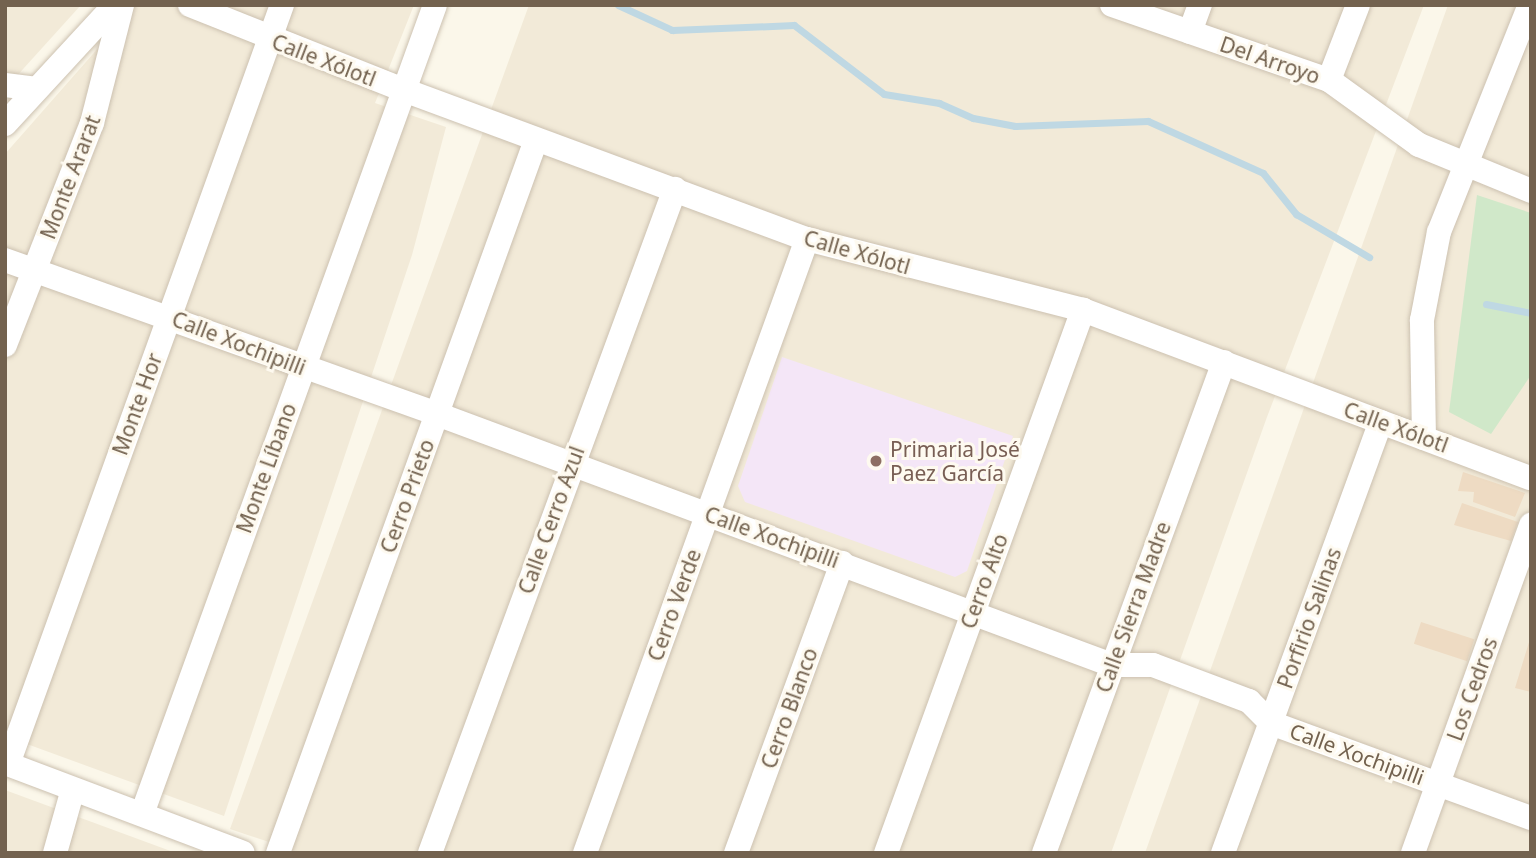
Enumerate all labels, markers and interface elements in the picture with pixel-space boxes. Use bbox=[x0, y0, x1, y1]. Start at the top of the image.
street label: Calle Xólotl bbox=[268, 29, 380, 91]
street label: Del Arroyo bbox=[1217, 31, 1323, 89]
street label: Monte Ararat bbox=[35, 111, 105, 243]
street label: Calle Xólotl bbox=[801, 225, 913, 279]
street label: Calle Xochipilli bbox=[169, 306, 309, 380]
street label: Monte Hor bbox=[107, 350, 167, 458]
street label: Calle Xólotl bbox=[1340, 396, 1452, 458]
street label: Monte Líbano bbox=[231, 400, 301, 536]
street label: Cerro Prieto bbox=[375, 436, 439, 556]
place label: Primaria José Paez García bbox=[890, 436, 1020, 486]
street label: Calle Cerro Azul bbox=[513, 443, 589, 597]
marker: Primaria José Paez García bbox=[868, 453, 884, 469]
street label: Calle Xochipilli bbox=[701, 501, 843, 573]
street label: Calle Sierra Madre bbox=[1090, 518, 1176, 696]
street label: Cerro Alto bbox=[955, 530, 1013, 632]
street label: Porfirio Salinas bbox=[1272, 544, 1346, 692]
street label: Cerro Verde bbox=[642, 546, 706, 664]
street label: Los Cedros bbox=[1442, 634, 1502, 744]
street label: Cerro Blanco bbox=[755, 644, 823, 772]
street label: Calle Xochipilli bbox=[1286, 718, 1428, 790]

